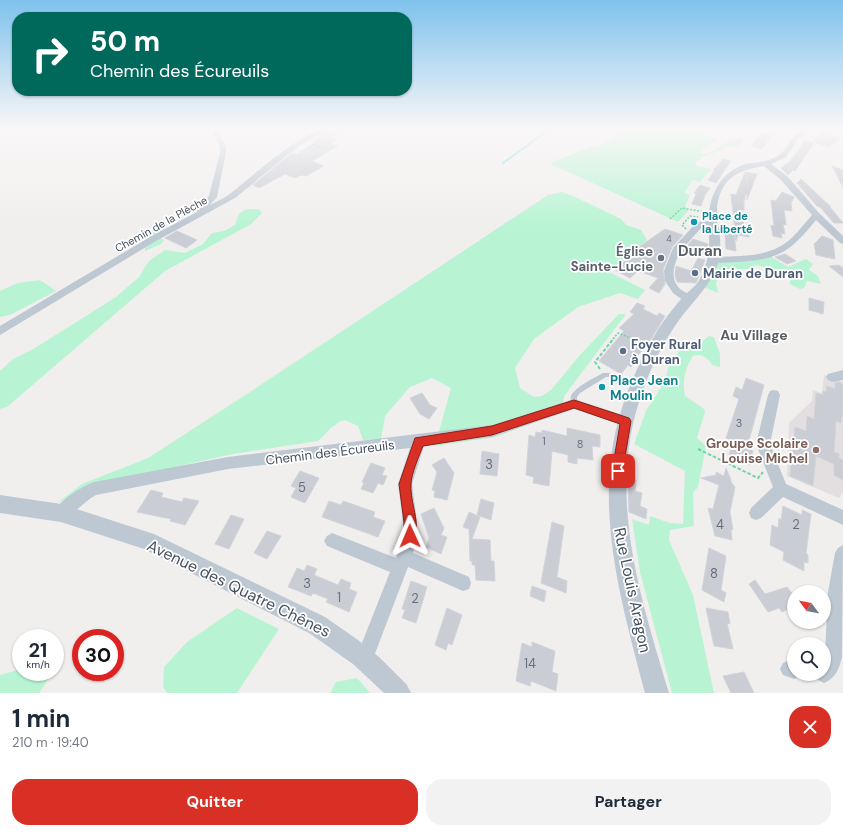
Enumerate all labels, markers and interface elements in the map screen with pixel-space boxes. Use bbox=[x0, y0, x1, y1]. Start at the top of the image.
text: 50 m bbox=[90, 23, 160, 60]
icon: right bbox=[24, 28, 76, 80]
text: Chemin des Écureuils bbox=[90, 59, 269, 83]
street label: Chemin de la Plèche bbox=[112, 193, 210, 255]
place label: Place de la Liberté bbox=[702, 209, 753, 236]
marker: Place de la Liberté bbox=[689, 217, 699, 227]
house number: 4 bbox=[666, 233, 672, 245]
district label: Duran bbox=[678, 241, 722, 261]
place label: Église Sainte-Lucie bbox=[571, 242, 653, 275]
marker: Église Sainte-Lucie bbox=[656, 253, 666, 263]
place label: Mairie de Duran bbox=[703, 265, 803, 282]
marker: Mairie de Duran bbox=[690, 268, 700, 278]
district label: Au Village bbox=[720, 326, 788, 344]
place label: Foyer Rural à Duran bbox=[631, 336, 701, 368]
marker: Foyer Rural à Duran bbox=[618, 346, 628, 356]
place label: Place Jean Moulin bbox=[610, 372, 678, 404]
marker: Place Jean Moulin bbox=[597, 382, 607, 392]
house number: 3 bbox=[736, 416, 742, 430]
house number: 1 bbox=[542, 434, 546, 448]
street label: Chemin des Écureuils bbox=[265, 435, 395, 469]
place label: Groupe Scolaire Louise Michel bbox=[706, 435, 808, 467]
house number: 8 bbox=[577, 437, 583, 451]
marker: Groupe Scolaire Louise Michel bbox=[811, 445, 821, 455]
pin bbox=[601, 454, 635, 488]
house number: 3 bbox=[485, 456, 493, 473]
icon: arrive bbox=[607, 460, 629, 482]
house number: 5 bbox=[298, 479, 306, 496]
position arrow bbox=[389, 515, 431, 557]
house number: 4 bbox=[716, 516, 724, 533]
house number: 2 bbox=[792, 516, 800, 533]
street label: Rue Louis Aragon bbox=[609, 526, 656, 655]
street label: Avenue des Quatre Chênes bbox=[144, 535, 334, 642]
house number: 8 bbox=[710, 565, 718, 582]
house number: 3 bbox=[303, 575, 311, 592]
north arrow bbox=[787, 585, 831, 629]
map controls bbox=[787, 585, 831, 681]
house number: 1 bbox=[337, 589, 341, 606]
house number: 2 bbox=[411, 590, 419, 607]
speed limit sign: 30 bbox=[72, 629, 124, 681]
text: 21 bbox=[29, 637, 47, 663]
button: search bbox=[787, 637, 831, 681]
house number: 14 bbox=[524, 655, 536, 672]
text: km/h bbox=[26, 658, 50, 671]
text: 1 min bbox=[12, 703, 70, 734]
button: close bbox=[789, 706, 831, 748]
text: 210 m · 19:40 bbox=[12, 734, 89, 751]
button: Quitter bbox=[12, 779, 418, 825]
button: Partager bbox=[426, 779, 831, 825]

